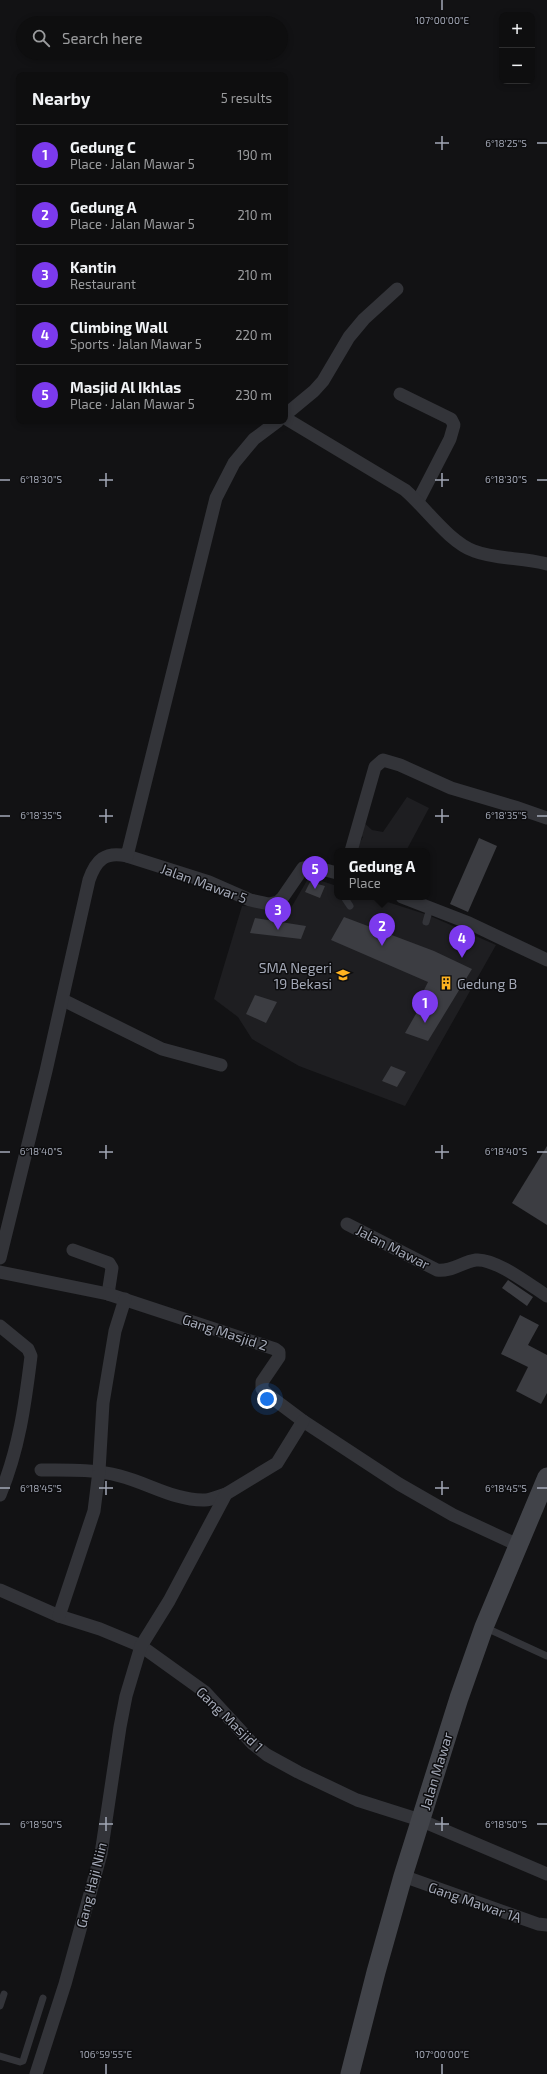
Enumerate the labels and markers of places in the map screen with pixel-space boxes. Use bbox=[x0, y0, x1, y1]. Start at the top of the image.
pin: 5 bbox=[302, 856, 328, 889]
pin: 3 bbox=[265, 897, 291, 930]
pin: 2 bbox=[369, 913, 395, 946]
pin: 4 bbox=[449, 925, 475, 958]
place label: SMA Negeri 19 Bekasi bbox=[259, 959, 332, 992]
school or university icon: SMA Negeri 19 Bekasi bbox=[335, 967, 351, 983]
building icon: Gedung B bbox=[438, 975, 454, 991]
place label: Gedung B bbox=[457, 975, 517, 992]
pin: 1 bbox=[412, 990, 438, 1023]

